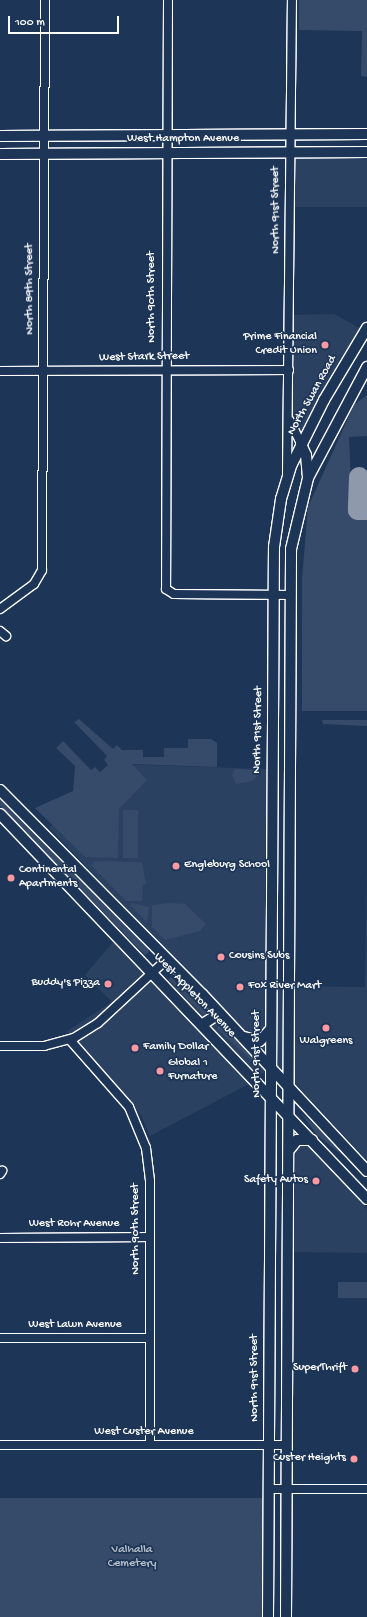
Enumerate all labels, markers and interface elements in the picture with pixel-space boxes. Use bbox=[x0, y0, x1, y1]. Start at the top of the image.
scale bar bbox=[10, 8, 121, 34]
text: 100 m bbox=[15, 16, 45, 30]
street label: West Hampton Avenue bbox=[127, 133, 239, 147]
street label: North 91st Street bbox=[270, 166, 284, 254]
street label: North 89th Street bbox=[24, 243, 38, 335]
street label: North 90th Street bbox=[146, 251, 160, 343]
place label: Prime Financial Credit Union bbox=[243, 331, 317, 359]
marker: Prime Financial Credit Union bbox=[320, 340, 330, 350]
street label: West Stark Street bbox=[99, 350, 189, 366]
street label: North Swan Road bbox=[285, 354, 341, 438]
street label: North 91st Street bbox=[251, 686, 267, 774]
place label: Engleburg School bbox=[184, 859, 270, 873]
marker: Engleburg School bbox=[171, 861, 181, 871]
place label: Continental Apartments bbox=[19, 864, 78, 892]
marker: Continental Apartments bbox=[6, 873, 16, 883]
place label: Cousins Subs bbox=[229, 950, 289, 964]
street label: West Appleton Avenue bbox=[150, 951, 238, 1041]
marker: Cousins Subs bbox=[216, 952, 226, 962]
place label: Buddy's Pizza bbox=[31, 977, 100, 991]
marker: Buddy's Pizza bbox=[103, 979, 113, 989]
place label: Fox River Mart bbox=[248, 980, 321, 994]
marker: Fox River Mart bbox=[235, 982, 245, 992]
street label: North 91st Street bbox=[251, 1010, 265, 1098]
marker: Walgreens bbox=[321, 1023, 331, 1033]
place label: Walgreens bbox=[299, 1035, 353, 1049]
place label: Family Dollar bbox=[143, 1041, 209, 1055]
marker: Family Dollar bbox=[130, 1043, 140, 1053]
place label: Global 1 Furnature bbox=[168, 1057, 217, 1085]
marker: Global 1 Furnature bbox=[155, 1066, 165, 1076]
place label: Safety Autos bbox=[244, 1174, 308, 1188]
marker: Safety Autos bbox=[311, 1176, 321, 1186]
street label: North 90th Street bbox=[130, 1183, 144, 1275]
street label: West Rohr Avenue bbox=[29, 1218, 119, 1232]
street label: West Lawn Avenue bbox=[28, 1319, 122, 1333]
street label: North 91st Street bbox=[249, 1334, 263, 1422]
place label: SuperThrift bbox=[293, 1362, 347, 1376]
marker: SuperThrift bbox=[350, 1364, 360, 1374]
street label: West Custer Avenue bbox=[94, 1426, 194, 1440]
place label: Custer Heights bbox=[273, 1452, 346, 1466]
marker: Custer Heights bbox=[349, 1454, 359, 1464]
park label: Valhalla Cemetery bbox=[108, 1544, 156, 1572]

